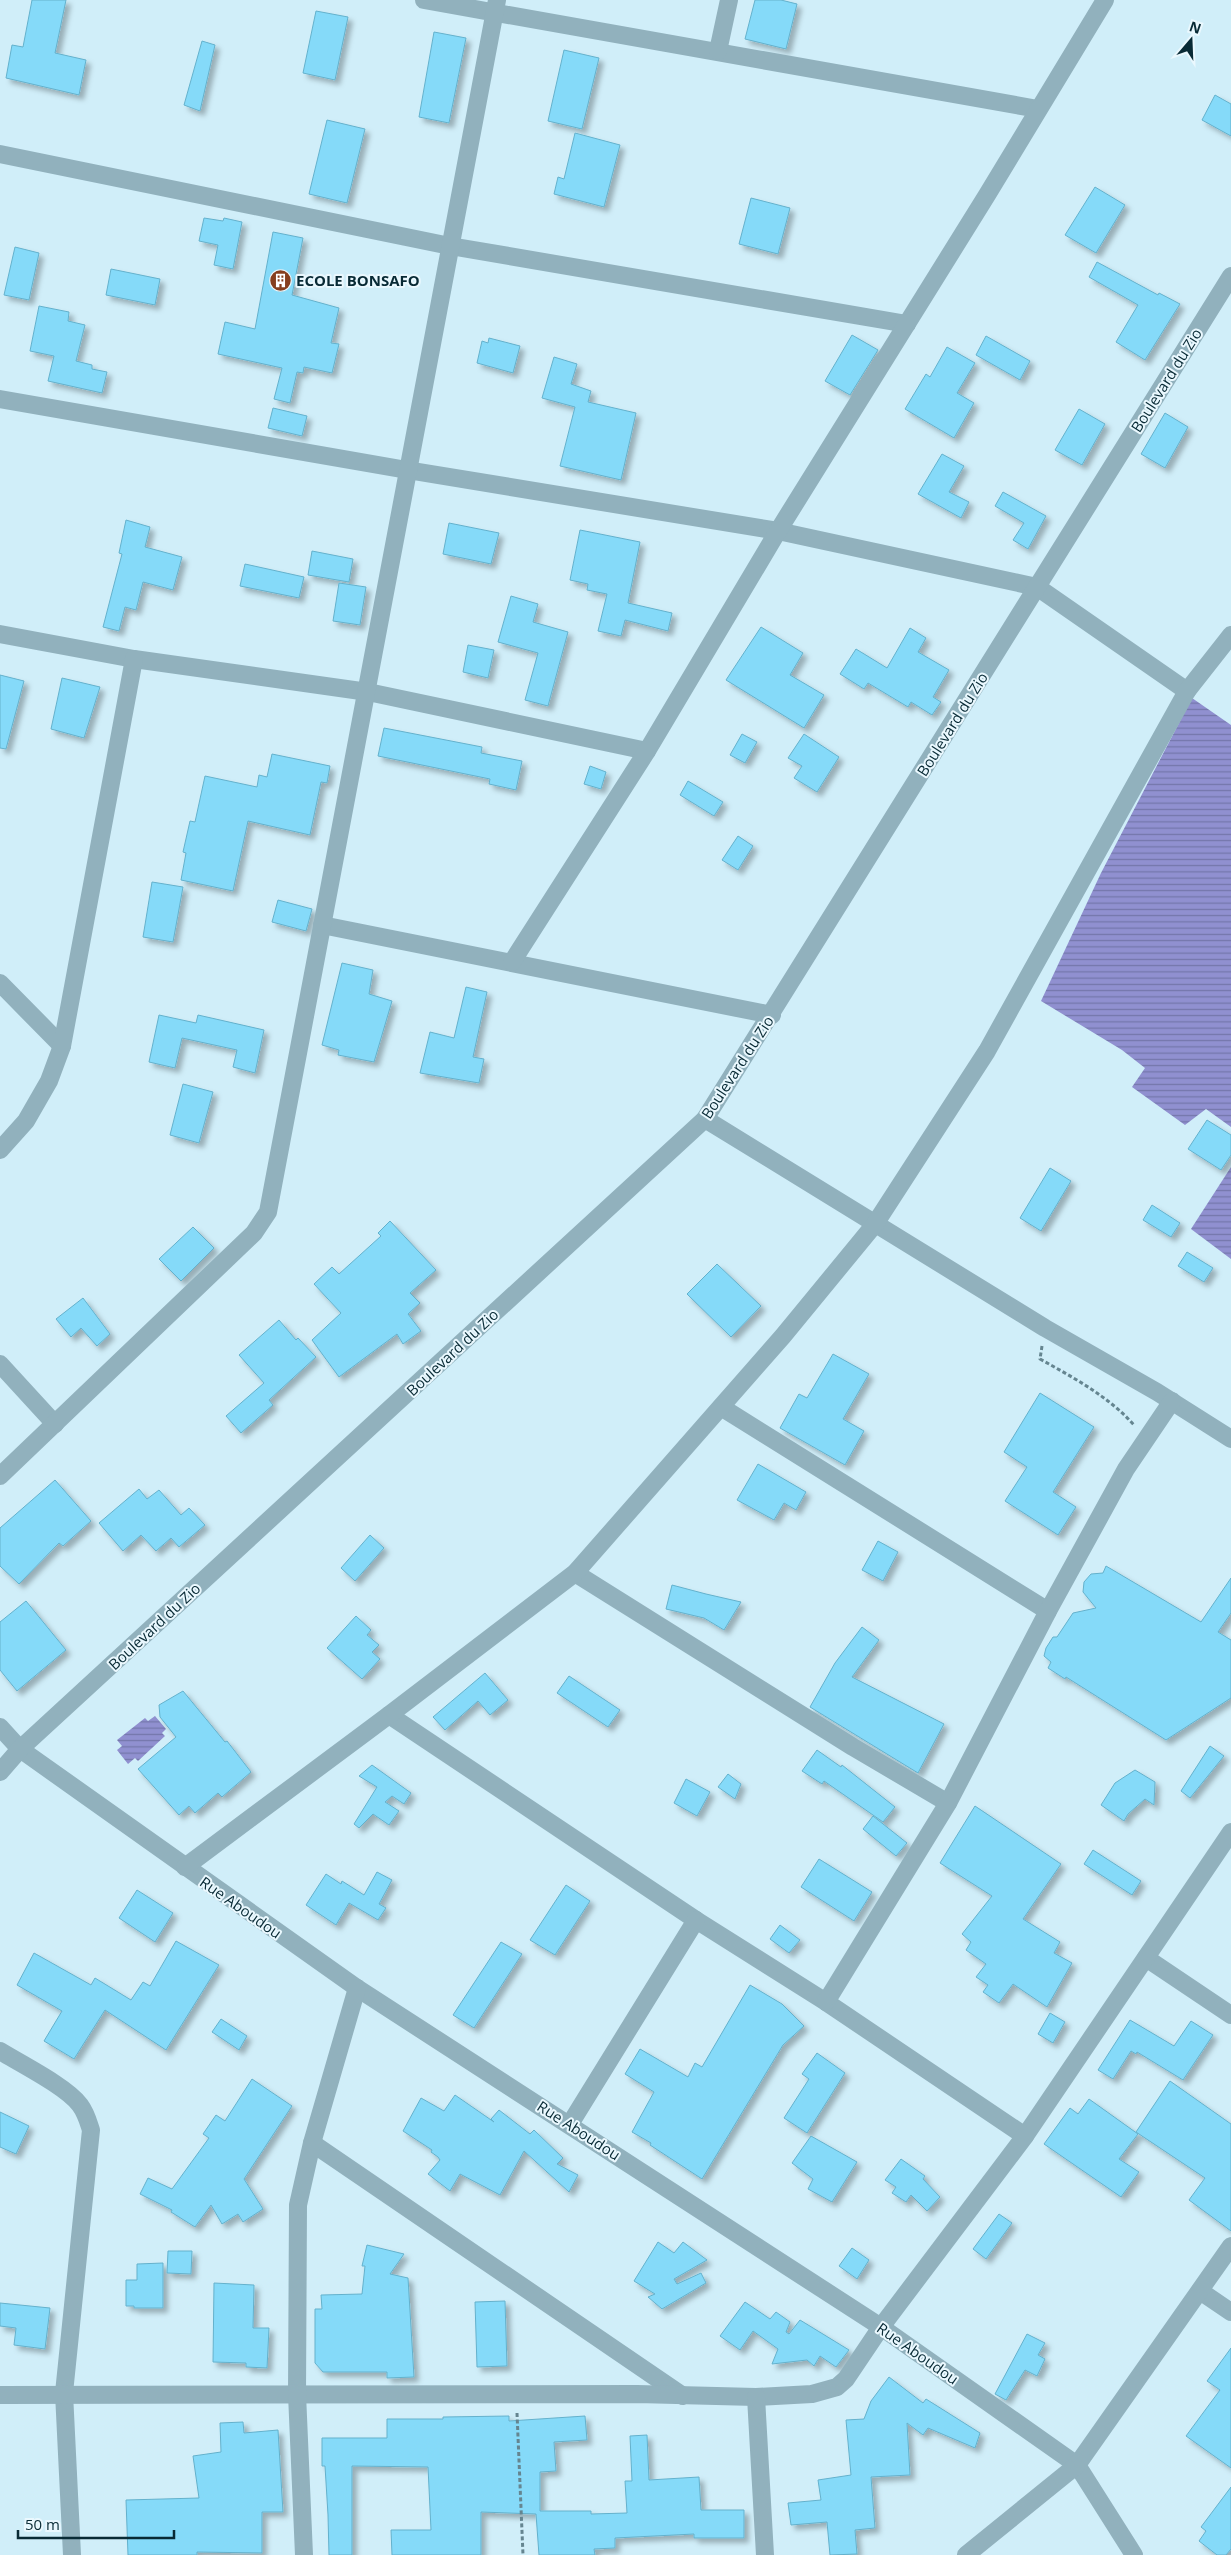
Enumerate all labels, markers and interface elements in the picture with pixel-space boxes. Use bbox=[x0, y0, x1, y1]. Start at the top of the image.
north arrow bbox=[1166, 15, 1216, 65]
text: N bbox=[1187, 16, 1204, 38]
building icon: ECOLE BONSAFO bbox=[268, 268, 292, 292]
place label: ECOLE BONSAFO bbox=[296, 270, 420, 290]
street label: Boulevard du Zio bbox=[1126, 324, 1206, 436]
street label: Boulevard du Zio bbox=[912, 668, 992, 780]
street label: Boulevard du Zio bbox=[696, 1012, 778, 1122]
street label: Boulevard du Zio bbox=[402, 1304, 502, 1400]
street label: Boulevard du Zio bbox=[104, 1578, 204, 1674]
street label: Rue Aboudou bbox=[196, 1872, 286, 1942]
street label: Rue Aboudou bbox=[534, 2096, 624, 2164]
street label: Rue Aboudou bbox=[873, 2318, 963, 2388]
scale bar bbox=[18, 2508, 174, 2540]
text: 50 m bbox=[25, 2514, 60, 2534]

